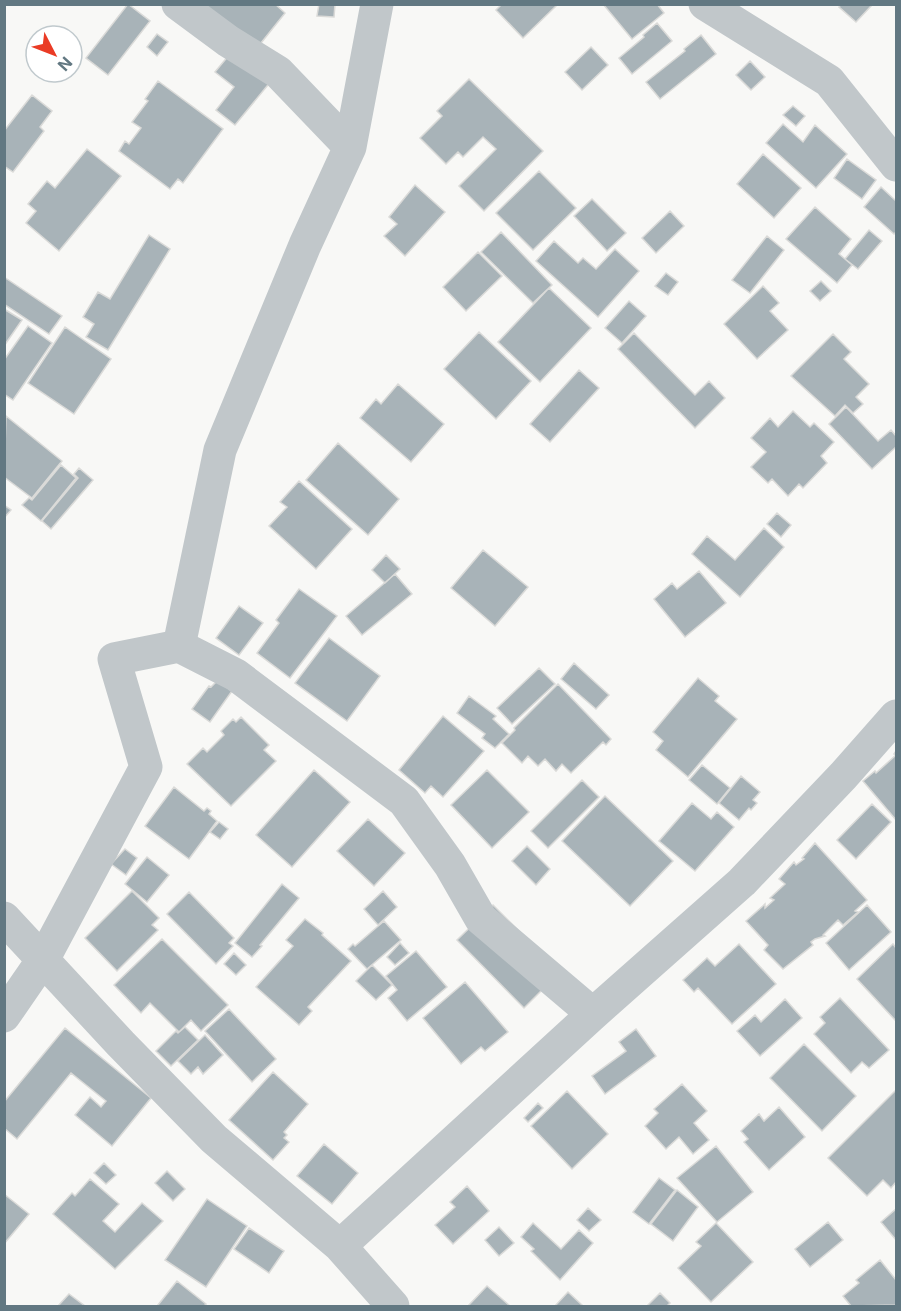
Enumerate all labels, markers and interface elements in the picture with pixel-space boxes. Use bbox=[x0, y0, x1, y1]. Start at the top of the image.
north arrow bbox=[24, 24, 84, 84]
text: N bbox=[54, 53, 77, 75]

